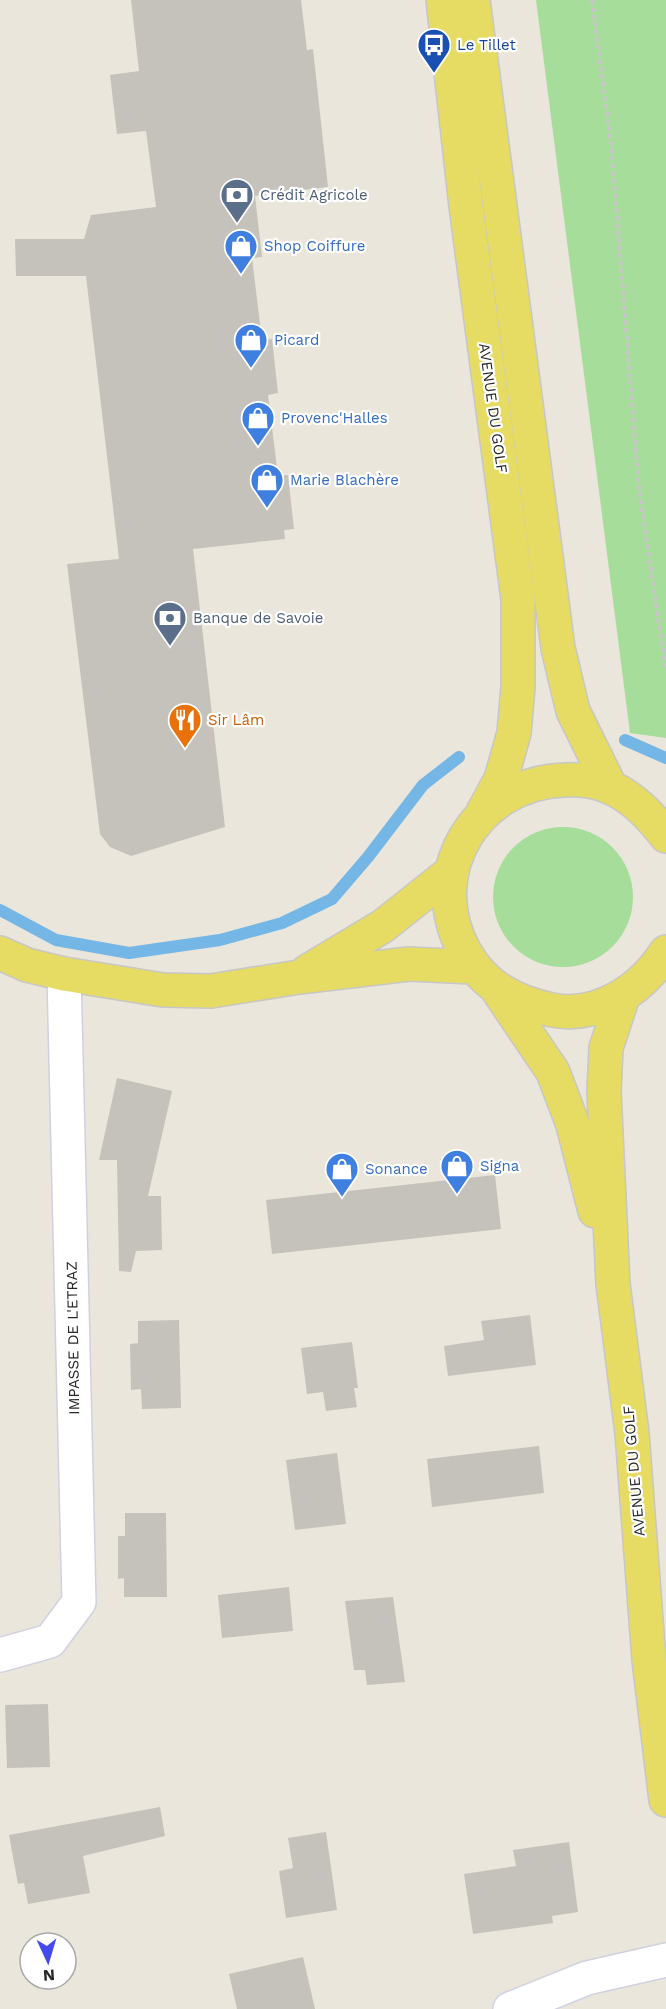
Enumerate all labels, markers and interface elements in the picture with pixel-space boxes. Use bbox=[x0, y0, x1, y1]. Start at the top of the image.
bus stop icon: Le Tillet bbox=[416, 27, 452, 74]
place label: Le Tillet bbox=[457, 36, 517, 54]
bank icon: Crédit Agricole bbox=[219, 177, 255, 224]
place label: Crédit Agricole bbox=[260, 186, 368, 204]
shop icon: Shop Coiffure bbox=[223, 228, 259, 275]
place label: Shop Coiffure bbox=[264, 237, 365, 255]
shop icon: Picard bbox=[233, 322, 269, 369]
place label: Picard bbox=[274, 331, 319, 349]
street label: AVENUE DU GOLF bbox=[475, 342, 511, 474]
shop icon: Provenc'Halles bbox=[240, 400, 276, 447]
place label: Provenc'Halles bbox=[281, 409, 388, 427]
shop icon: Marie Blachère bbox=[249, 462, 285, 509]
place label: Marie Blachère bbox=[290, 471, 399, 489]
bank icon: Banque de Savoie bbox=[152, 600, 188, 647]
place label: Banque de Savoie bbox=[193, 609, 323, 627]
restaurant icon: Sir Lâm bbox=[167, 702, 203, 749]
place label: Sir Lâm bbox=[208, 711, 264, 729]
shop icon: Signa bbox=[439, 1148, 475, 1195]
shop icon: Sonance bbox=[324, 1151, 360, 1198]
place label: Signa bbox=[480, 1157, 520, 1175]
place label: Sonance bbox=[365, 1160, 428, 1178]
street label: IMPASSE DE L'ETRAZ bbox=[63, 1261, 83, 1415]
street label: AVENUE DU GOLF bbox=[619, 1405, 649, 1537]
north arrow bbox=[18, 1931, 78, 1991]
text: N bbox=[42, 1966, 56, 1985]

